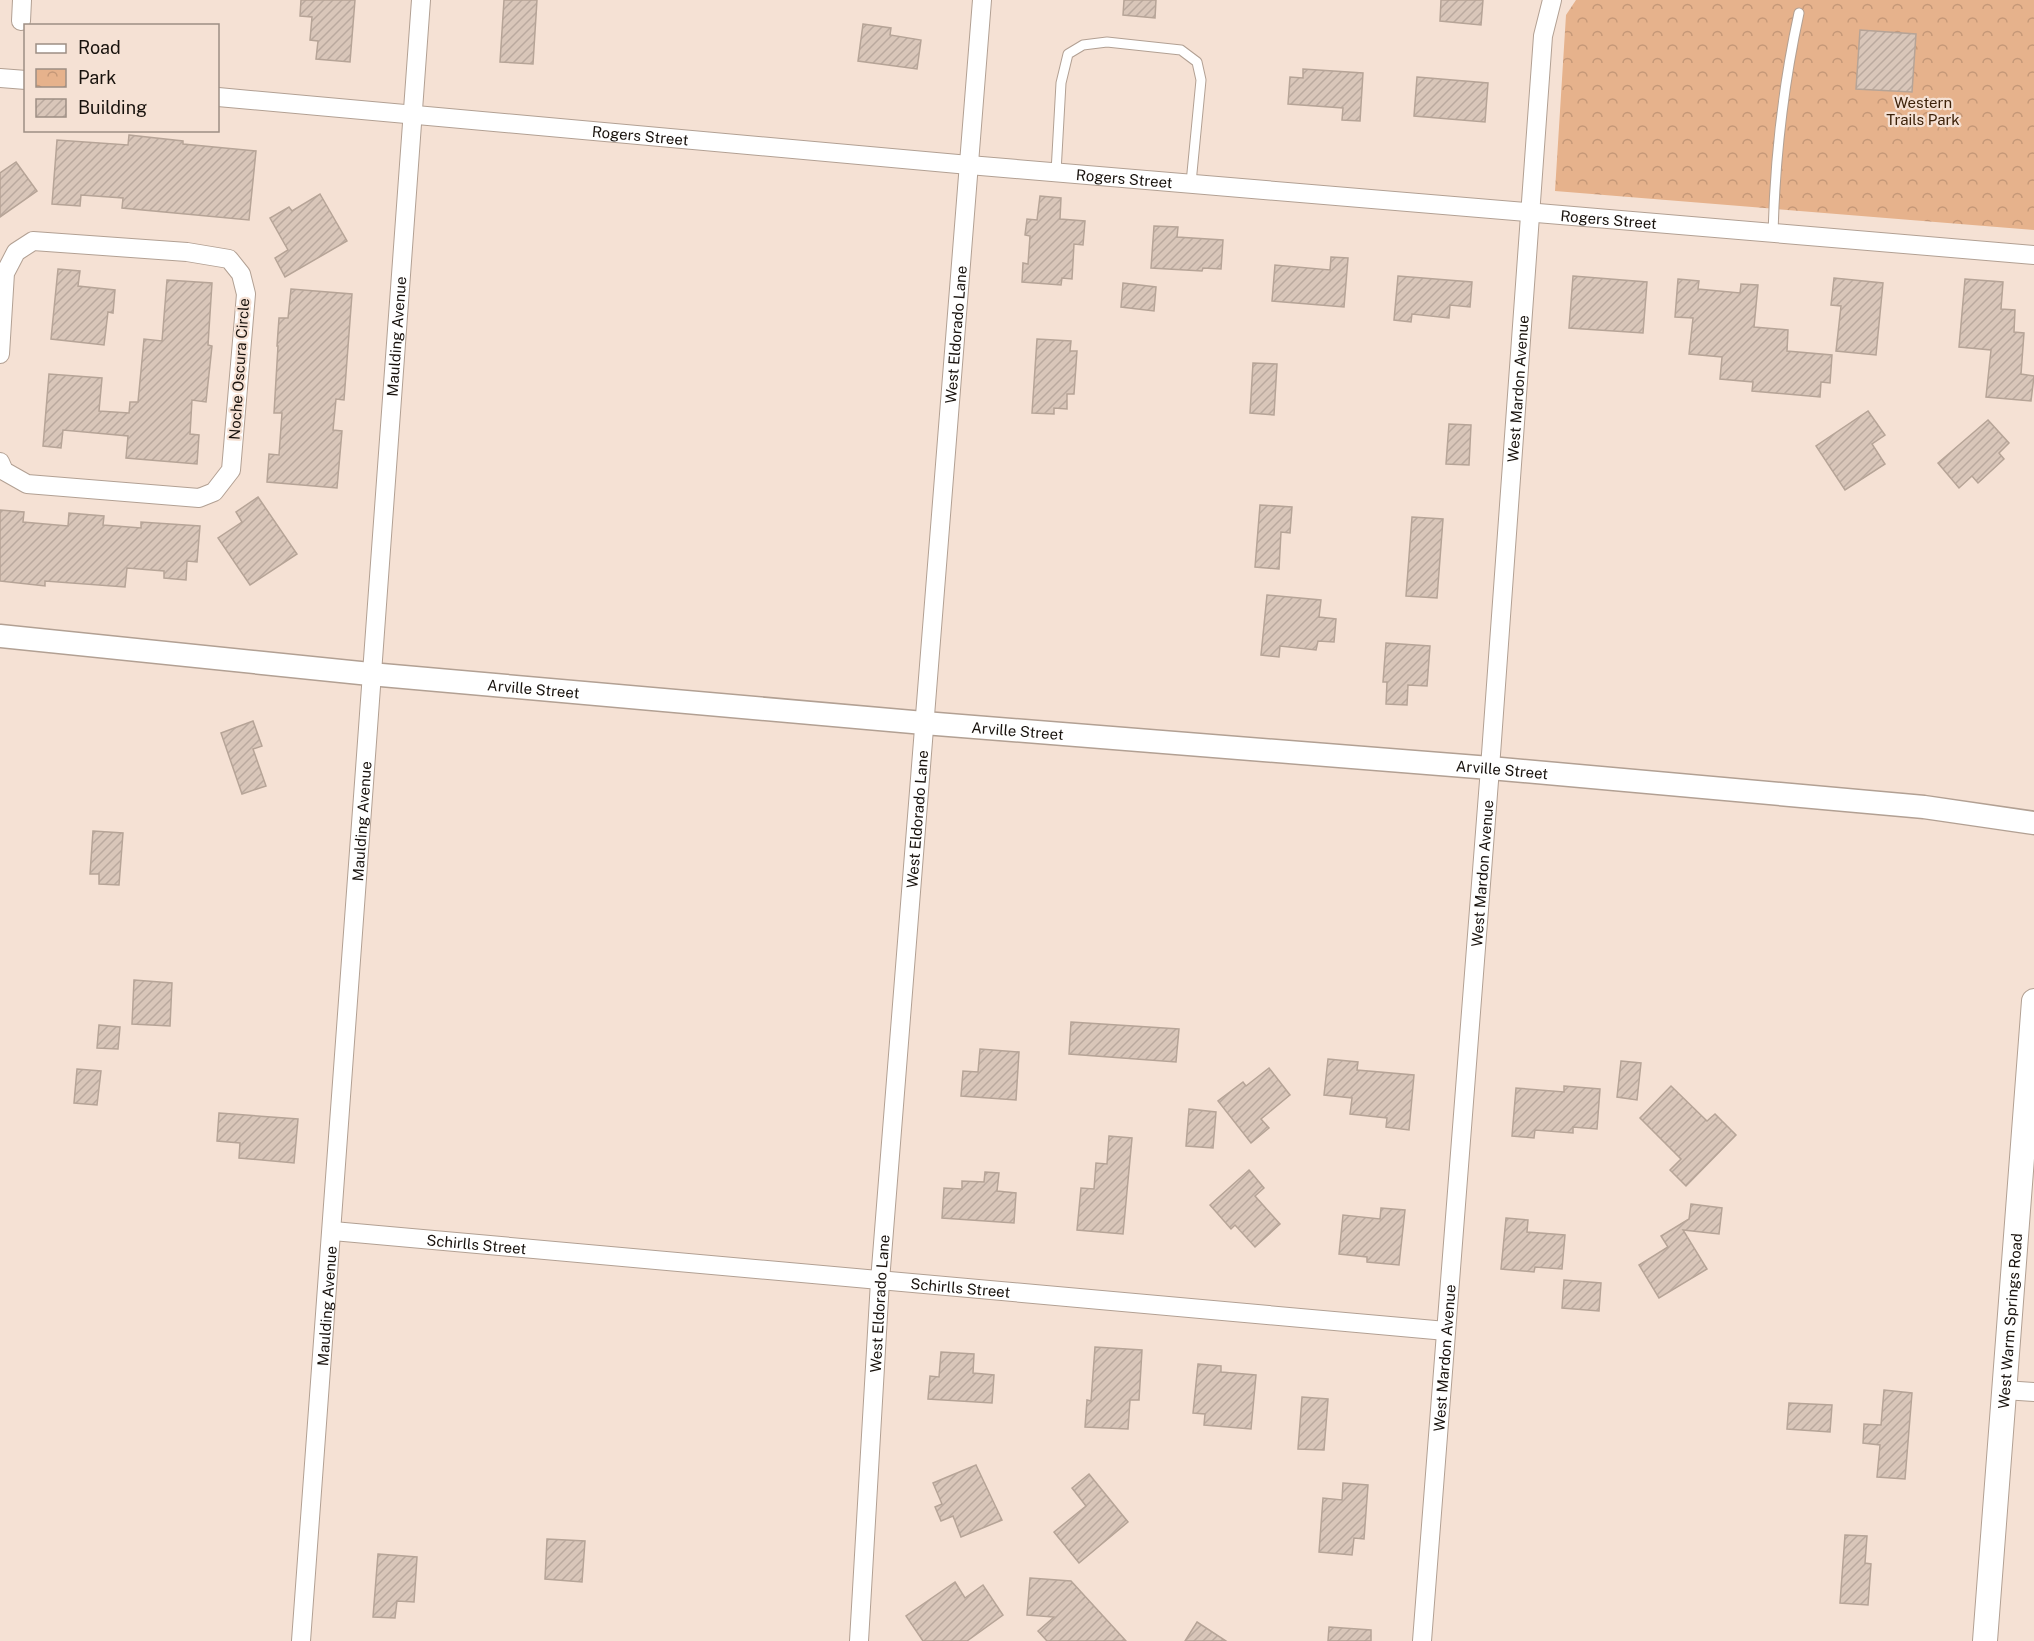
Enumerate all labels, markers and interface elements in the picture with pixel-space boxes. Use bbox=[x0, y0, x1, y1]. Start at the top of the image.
legend bbox=[24, 24, 219, 132]
text: Road bbox=[78, 37, 121, 58]
text: Park bbox=[78, 67, 116, 88]
park label: Western Trails Park bbox=[1886, 94, 1960, 128]
text: Building bbox=[78, 97, 147, 118]
street label: Rogers Street bbox=[591, 122, 689, 148]
street label: Rogers Street bbox=[1075, 166, 1173, 191]
street label: Rogers Street bbox=[1560, 207, 1658, 232]
street label: West Eldorado Lane bbox=[941, 265, 969, 404]
street label: Maulding Avenue bbox=[383, 276, 409, 397]
street label: Noche Oscura Circle bbox=[226, 298, 252, 440]
street label: West Mardon Avenue bbox=[1504, 314, 1531, 463]
street label: Arville Street bbox=[487, 676, 580, 701]
street label: Arville Street bbox=[971, 718, 1065, 743]
street label: West Eldorado Lane bbox=[903, 749, 931, 889]
street label: Arville Street bbox=[1455, 757, 1549, 782]
street label: Maulding Avenue bbox=[349, 760, 374, 882]
street label: West Mardon Avenue bbox=[1468, 799, 1496, 948]
street label: Schirlls Street bbox=[426, 1231, 527, 1257]
street label: West Warm Springs Road bbox=[1994, 1232, 2025, 1409]
street label: West Eldorado Lane bbox=[866, 1234, 892, 1373]
street label: Maulding Avenue bbox=[314, 1245, 339, 1367]
street label: Schirlls Street bbox=[910, 1274, 1011, 1300]
street label: West Mardon Avenue bbox=[1430, 1284, 1458, 1432]

